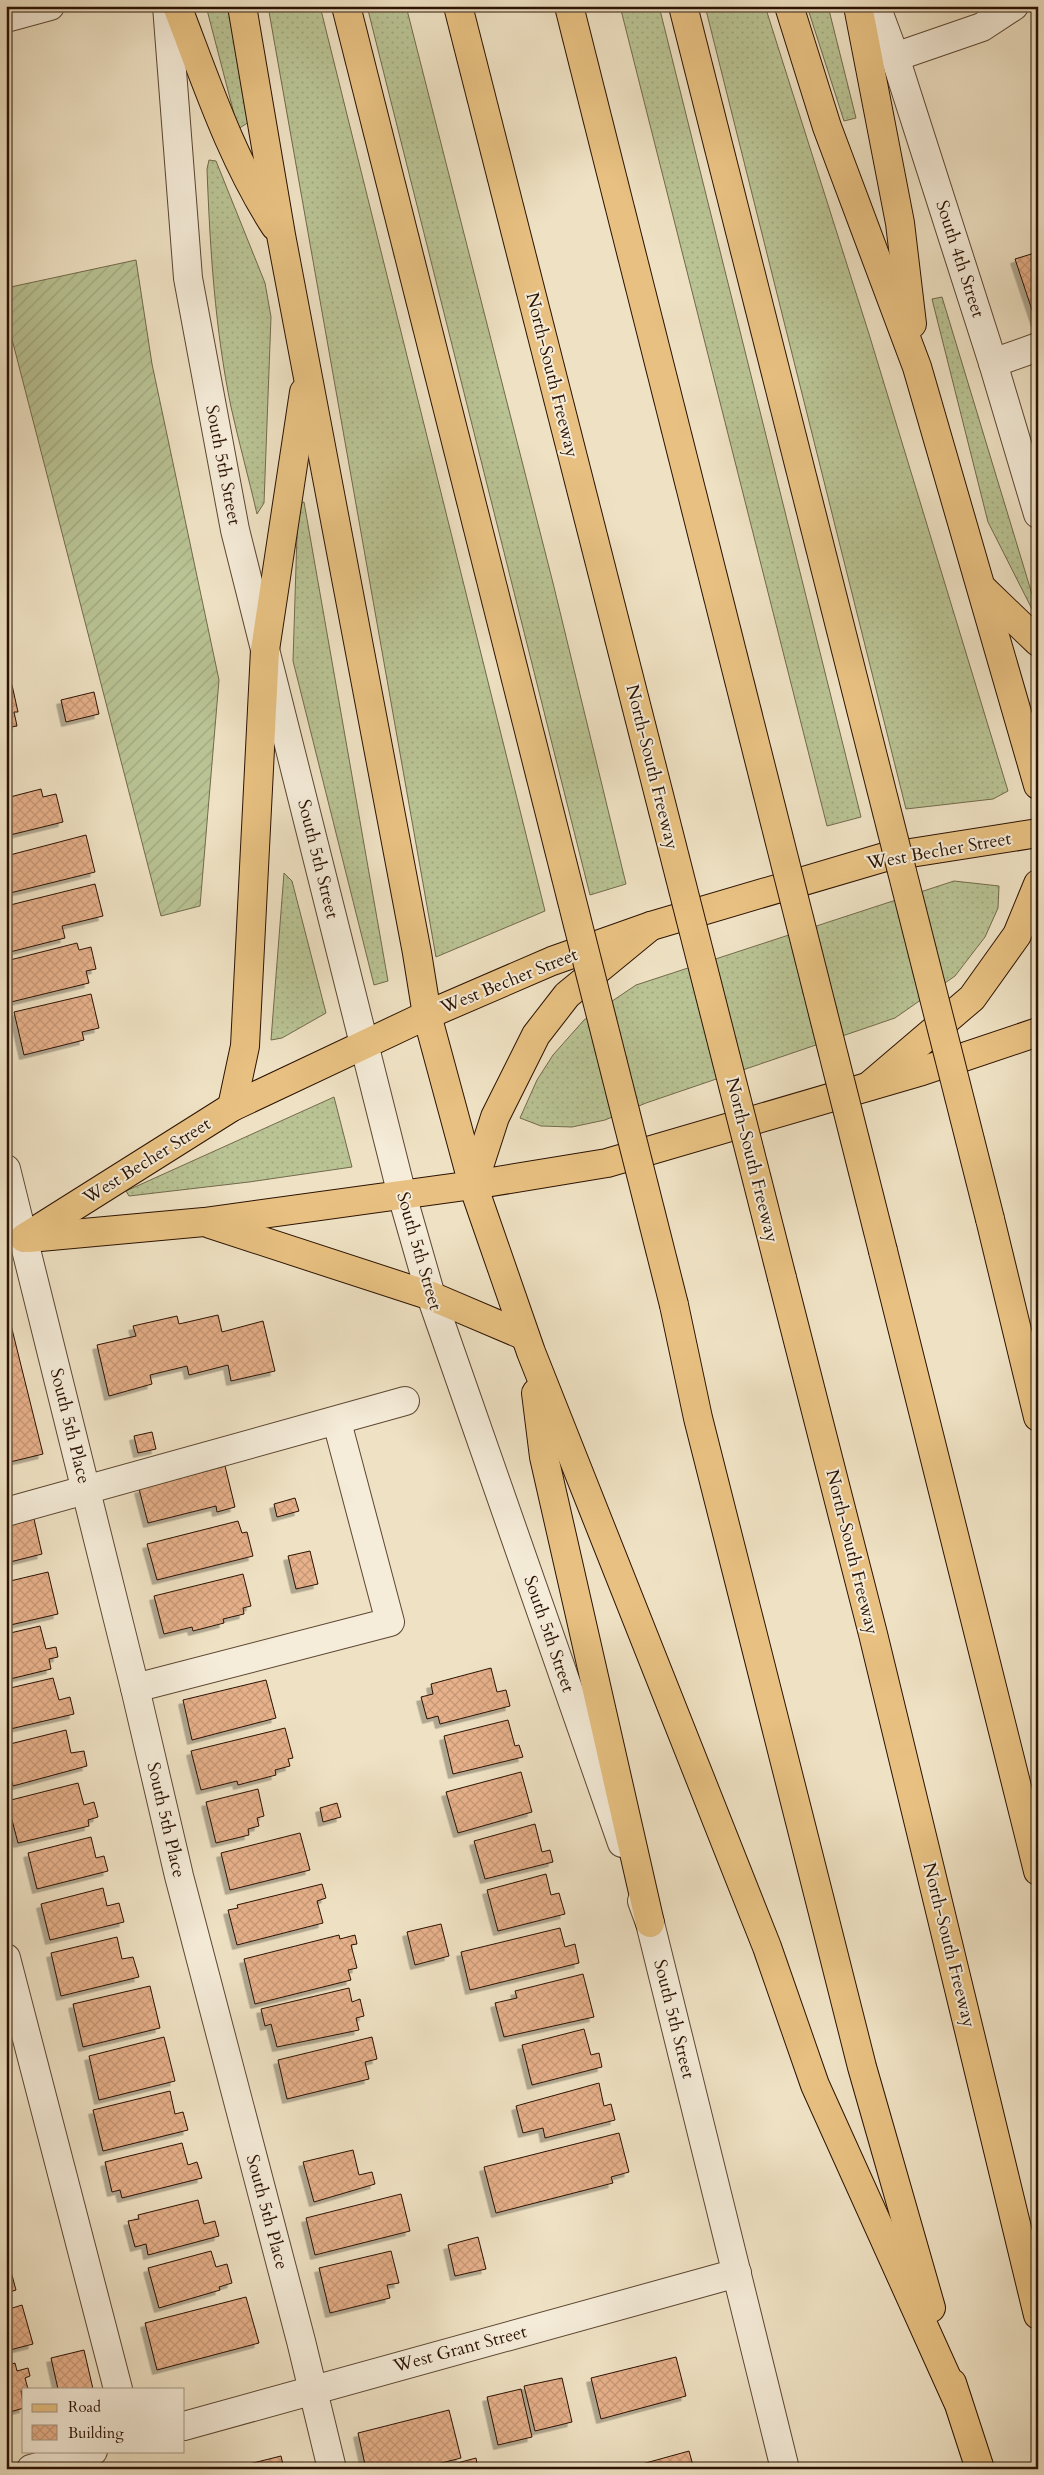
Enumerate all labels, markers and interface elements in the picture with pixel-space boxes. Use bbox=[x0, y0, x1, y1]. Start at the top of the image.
street label: South 4th Street bbox=[929, 197, 991, 321]
street label: North-South Freeway bbox=[519, 290, 585, 461]
street label: South 5th Street bbox=[199, 403, 247, 528]
street label: North-South Freeway bbox=[619, 682, 685, 853]
street label: South 5th Street bbox=[291, 797, 345, 921]
street label: West Becher Street bbox=[864, 826, 1013, 876]
street label: West Becher Street bbox=[436, 942, 582, 1020]
street label: North-South Freeway bbox=[719, 1075, 785, 1246]
street label: West Becher Street bbox=[78, 1112, 216, 1211]
street label: South 5th Street bbox=[390, 1189, 448, 1313]
street label: South 5th Place bbox=[44, 1366, 96, 1486]
street label: North-South Freeway bbox=[819, 1467, 885, 1638]
street label: South 5th Street bbox=[517, 1572, 581, 1696]
street label: South 5th Place bbox=[141, 1760, 191, 1880]
street label: North-South Freeway bbox=[916, 1860, 982, 2031]
street label: South 5th Street bbox=[647, 1957, 701, 2081]
street label: South 5th Place bbox=[240, 2152, 294, 2272]
street label: West Grant Street bbox=[390, 2319, 530, 2379]
legend bbox=[22, 2388, 185, 2452]
text: Road bbox=[68, 2397, 101, 2417]
text: Building bbox=[68, 2423, 124, 2443]

